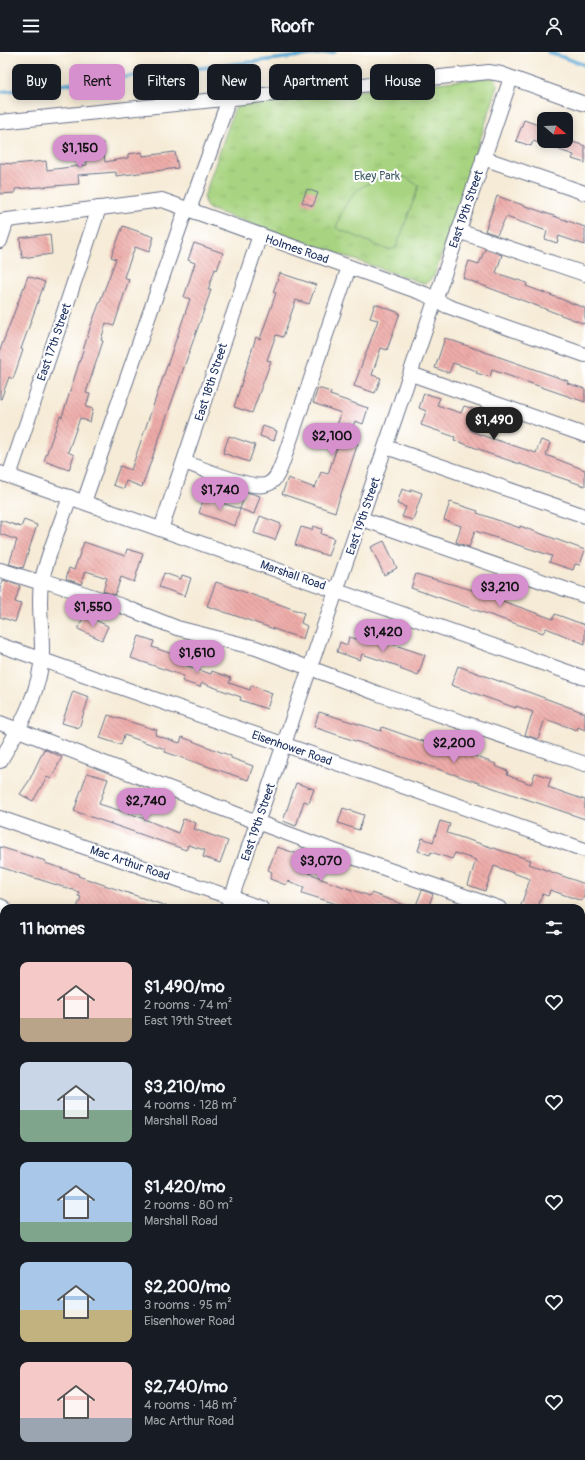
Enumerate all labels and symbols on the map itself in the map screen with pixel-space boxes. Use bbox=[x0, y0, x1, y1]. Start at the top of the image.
north arrow bbox=[537, 112, 573, 148]
pin: $1,150 bbox=[47, 135, 113, 169]
street label: East 19th Street bbox=[446, 168, 487, 250]
park label: Ekey Park bbox=[354, 169, 400, 184]
street label: Holmes Road bbox=[263, 232, 331, 267]
street label: East 17th Street bbox=[34, 301, 75, 383]
street label: East 18th Street bbox=[192, 341, 231, 423]
pin: $1,490 bbox=[461, 407, 527, 441]
pin: $2,100 bbox=[299, 423, 365, 457]
street label: East 19th Street bbox=[343, 475, 384, 557]
pin: $1,740 bbox=[187, 477, 253, 511]
street label: Marshall Road bbox=[258, 557, 328, 594]
pin: $3,210 bbox=[467, 574, 533, 608]
pin: $1,550 bbox=[60, 594, 126, 628]
pin: $1,420 bbox=[350, 619, 416, 653]
pin: $1,610 bbox=[164, 640, 230, 674]
street label: Eisenhower Road bbox=[250, 728, 334, 769]
pin: $2,200 bbox=[421, 730, 487, 764]
street label: East 19th Street bbox=[238, 781, 279, 863]
pin: $2,740 bbox=[113, 788, 179, 822]
street label: Mac Arthur Road bbox=[88, 843, 172, 884]
pin: $3,070 bbox=[288, 848, 354, 882]

